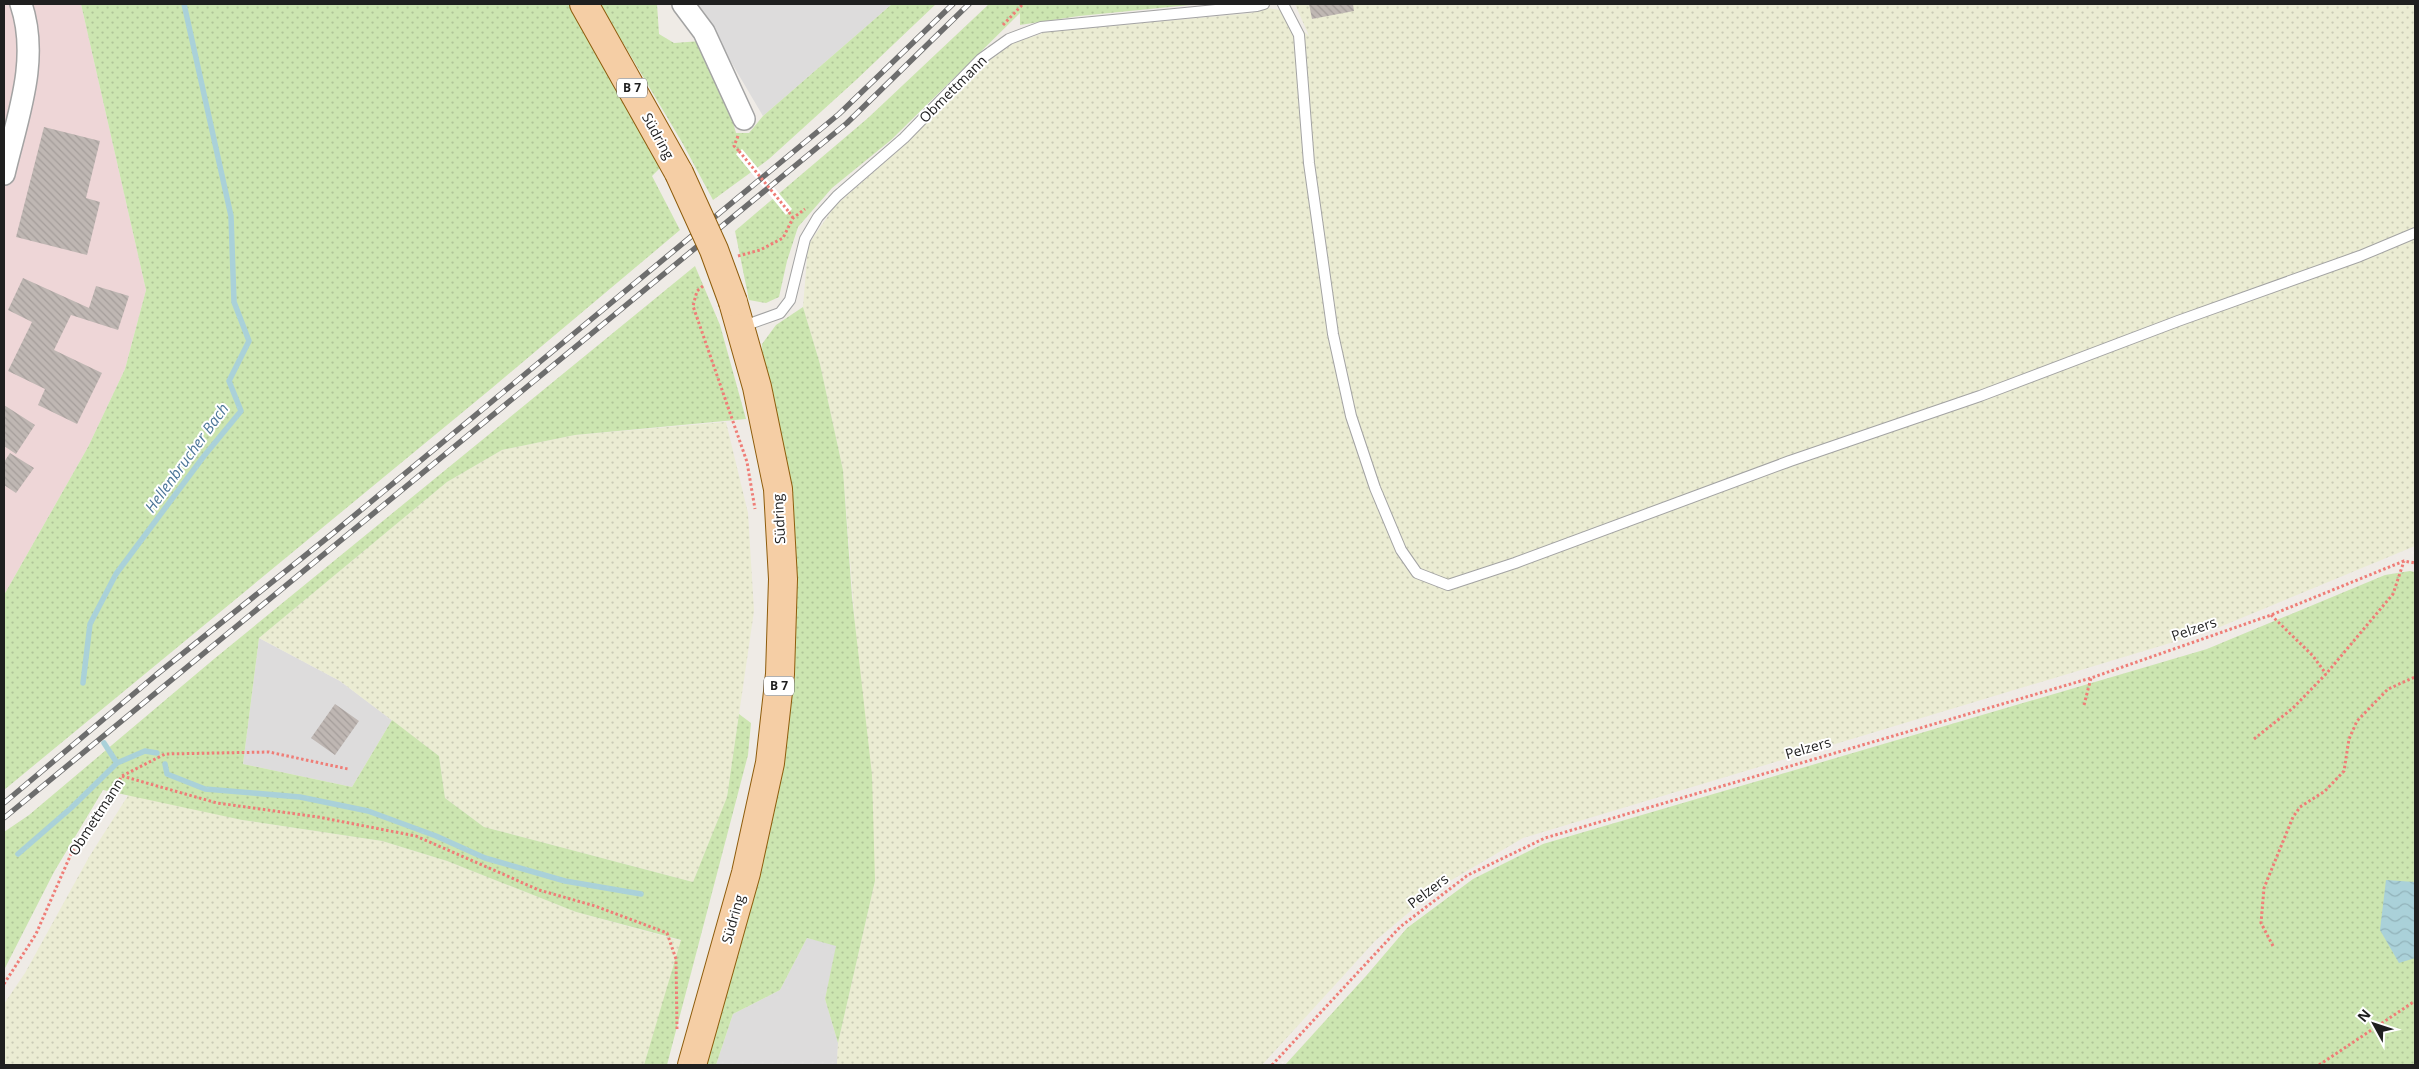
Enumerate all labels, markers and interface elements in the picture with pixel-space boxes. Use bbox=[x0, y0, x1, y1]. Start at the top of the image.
street label: Obmettmann bbox=[915, 51, 991, 127]
road number: B 7 bbox=[617, 78, 647, 98]
street label: Südring bbox=[638, 109, 679, 163]
water label: Hellenbrucher Bach bbox=[140, 399, 233, 516]
street label: Südring bbox=[768, 493, 789, 545]
street label: Pelzers bbox=[2169, 612, 2219, 645]
road number: B 7 bbox=[764, 676, 794, 696]
street label: Pelzers bbox=[1783, 732, 1833, 763]
street label: Obmettmann bbox=[64, 775, 128, 859]
street label: Pelzers bbox=[1403, 869, 1452, 912]
street label: Südring bbox=[716, 892, 749, 946]
north arrow bbox=[2349, 999, 2399, 1049]
text: N bbox=[2353, 1005, 2375, 1026]

